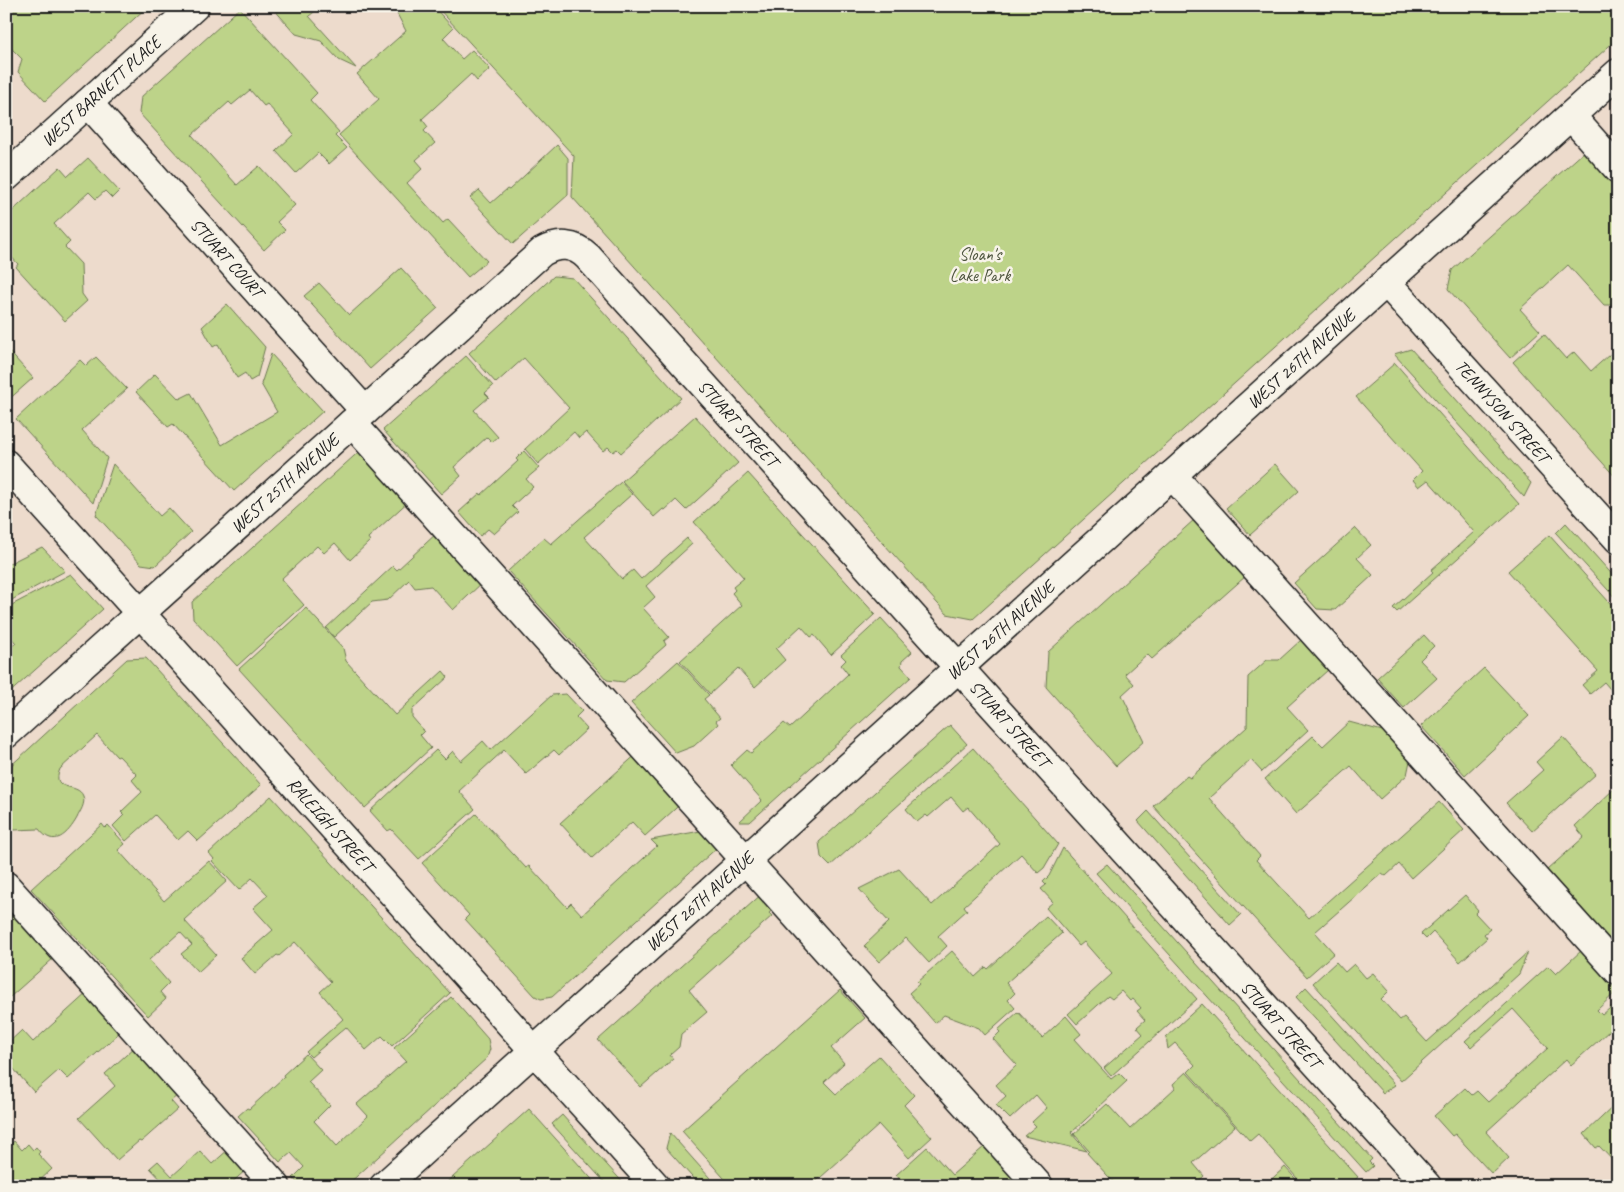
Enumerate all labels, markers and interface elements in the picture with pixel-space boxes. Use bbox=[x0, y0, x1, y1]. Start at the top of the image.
street label: WEST BARNETT PLACE bbox=[37, 30, 167, 151]
street label: STUART COURT bbox=[186, 214, 271, 305]
park label: Sloan's Lake Park bbox=[950, 243, 1012, 286]
street label: WEST 26TH AVENUE bbox=[1242, 303, 1362, 413]
street label: TENNYSON STREET bbox=[1450, 355, 1557, 470]
street label: STUART STREET bbox=[693, 375, 786, 475]
street label: WEST 25TH AVENUE bbox=[226, 427, 345, 538]
street label: WEST 26TH AVENUE bbox=[942, 574, 1061, 685]
street label: STUART STREET bbox=[965, 676, 1057, 775]
street label: RALEIGH STREET bbox=[283, 773, 382, 879]
street label: WEST 26TH AVENUE bbox=[641, 845, 760, 956]
street label: STUART STREET bbox=[1236, 976, 1329, 1076]

